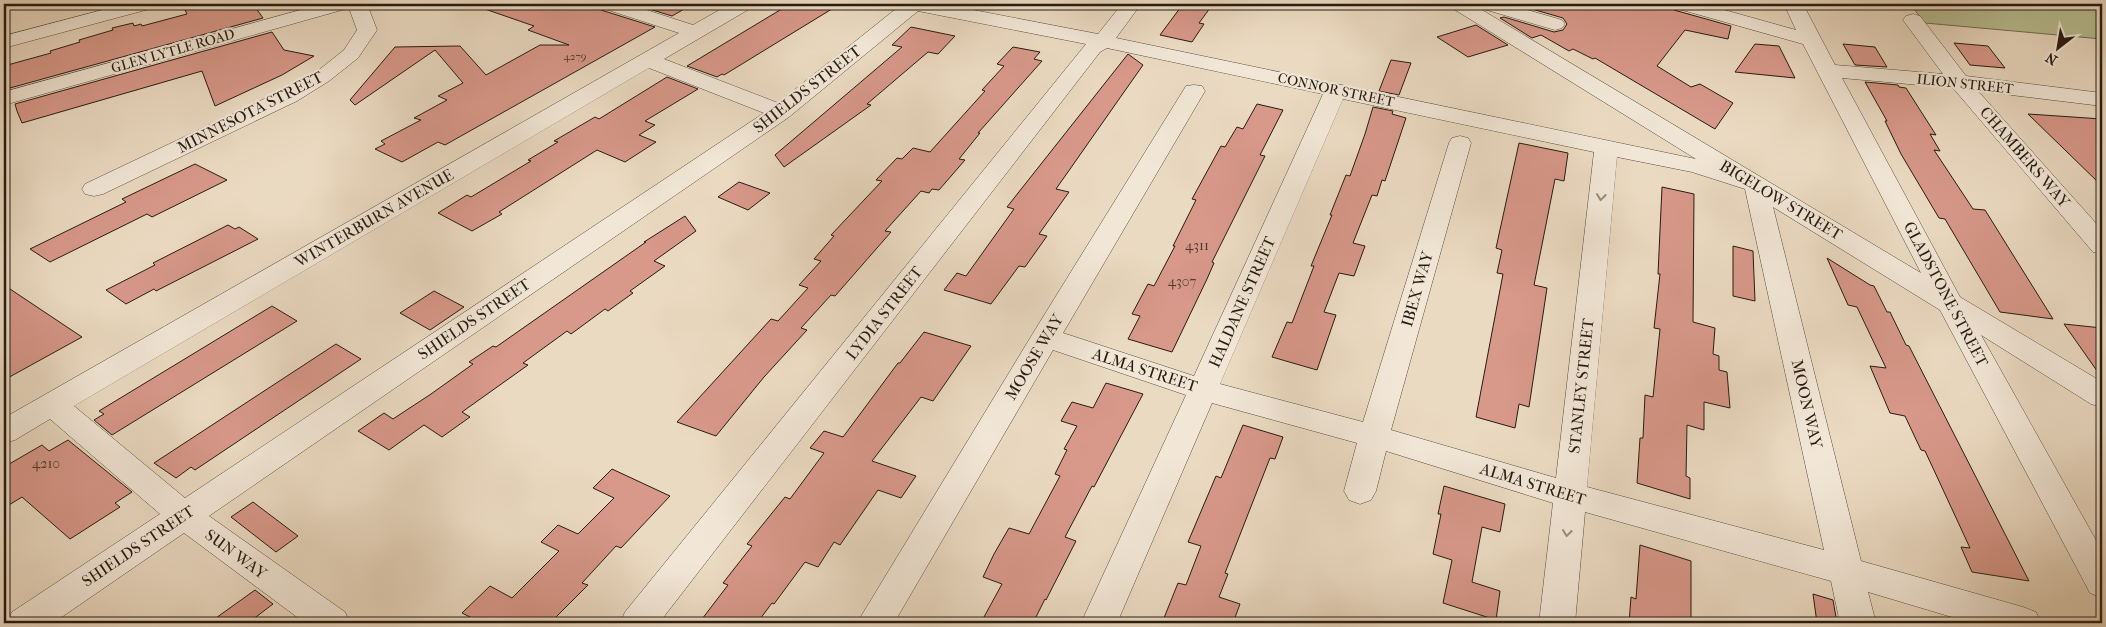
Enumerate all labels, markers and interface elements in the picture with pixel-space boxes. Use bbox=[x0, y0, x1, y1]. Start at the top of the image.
north arrow bbox=[2034, 22, 2084, 72]
street label: GLEN LYTLE ROAD bbox=[109, 25, 237, 77]
street label: SHIELDS STREET bbox=[749, 41, 865, 137]
text: N bbox=[2042, 48, 2060, 69]
house number: 4279 bbox=[563, 50, 587, 63]
street label: MINNESOTA STREET bbox=[174, 67, 326, 157]
street label: CONNOR STREET bbox=[1276, 69, 1396, 111]
street label: ILION STREET bbox=[1916, 70, 2015, 98]
street label: CHAMBERS WAY bbox=[1976, 103, 2075, 212]
street label: BIGELOW STREET bbox=[1716, 156, 1846, 244]
street label: WINTERBURN AVENUE bbox=[290, 165, 457, 272]
one-way arrow bbox=[1596, 193, 1607, 201]
street label: GLADSTONE STREET bbox=[1900, 218, 1992, 370]
street label: HALDANE STREET bbox=[1205, 233, 1279, 370]
house number: 4311 bbox=[1185, 237, 1209, 254]
street label: IBEX WAY bbox=[1397, 248, 1437, 329]
street label: LYDIA STREET bbox=[842, 262, 926, 363]
house number: 4307 bbox=[1168, 273, 1196, 290]
street label: SHIELDS STREET bbox=[414, 274, 534, 364]
street label: MOOSE WAY bbox=[1001, 310, 1068, 403]
street label: STANLEY STREET bbox=[1564, 317, 1598, 455]
street label: ALMA STREET bbox=[1089, 344, 1200, 396]
street label: MOON WAY bbox=[1788, 358, 1827, 451]
house number: 4210 bbox=[32, 455, 60, 472]
street label: ALMA STREET bbox=[1477, 459, 1588, 509]
street label: SHIELDS STREET bbox=[78, 501, 198, 591]
street label: SUN WAY bbox=[201, 525, 271, 583]
one-way arrow bbox=[1562, 529, 1573, 537]

